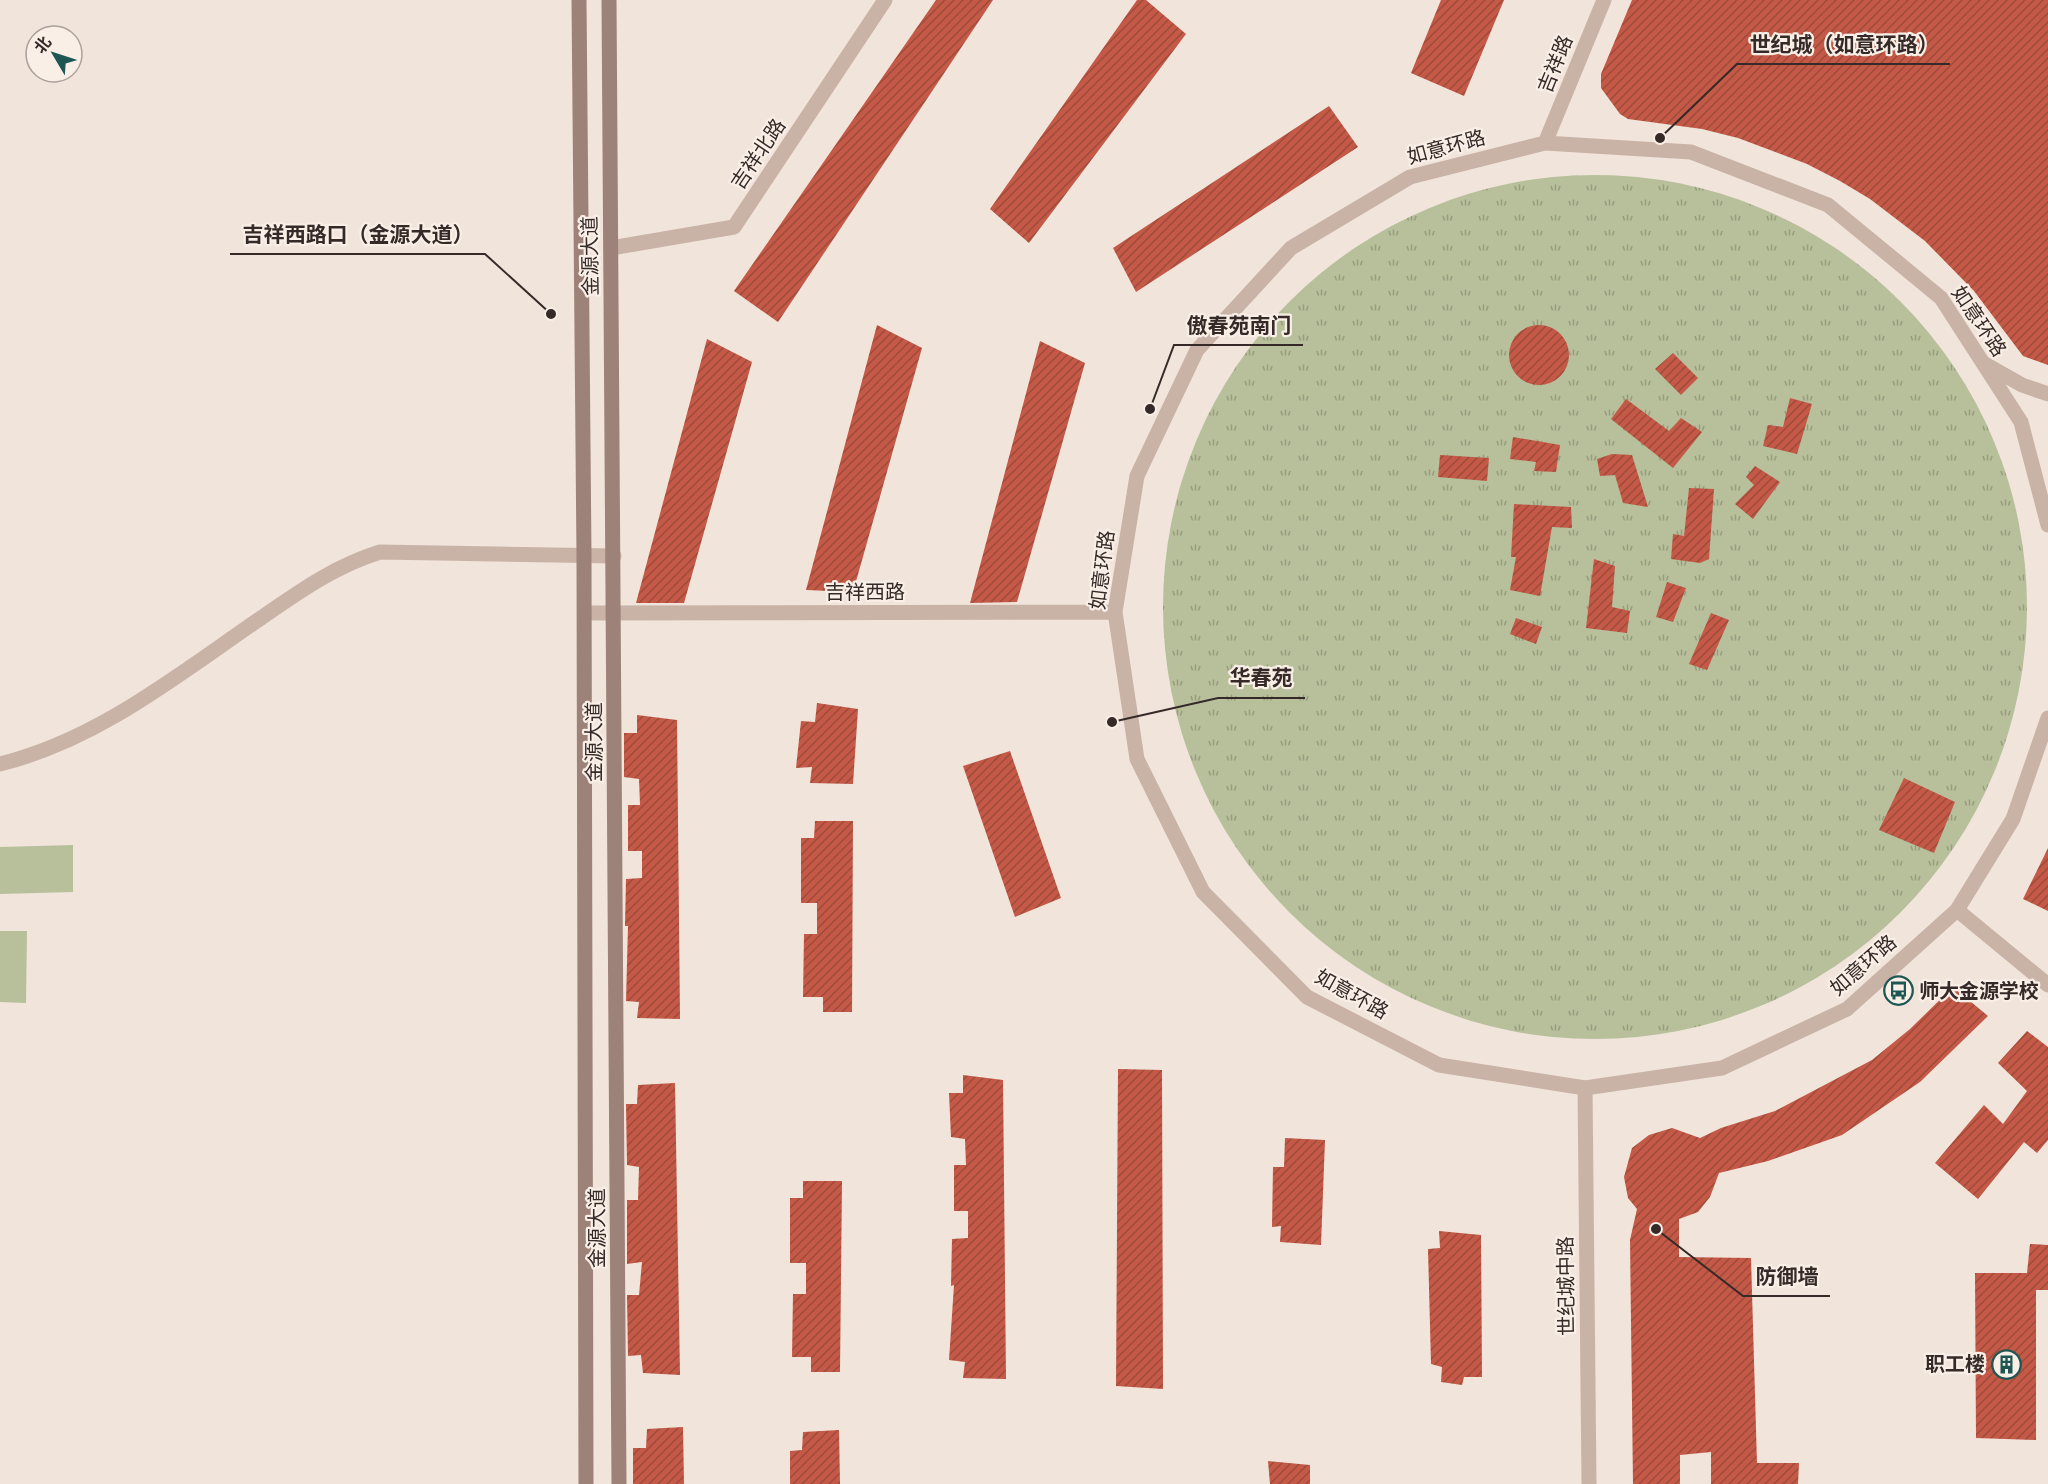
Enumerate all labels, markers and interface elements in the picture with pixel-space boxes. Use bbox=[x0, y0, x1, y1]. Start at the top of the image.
north arrow bbox=[24, 24, 84, 84]
callout: 世纪城（如意环路） bbox=[1737, 25, 1950, 64]
street label: 吉祥路 bbox=[1532, 31, 1576, 96]
text: 世纪城（如意环路） bbox=[1750, 31, 1939, 56]
text: 北 bbox=[30, 32, 54, 56]
street label: 吉祥北路 bbox=[725, 114, 789, 193]
street label: 如意环路 bbox=[1404, 124, 1487, 168]
callout: 吉祥西路口（金源大道） bbox=[230, 215, 485, 254]
street label: 金源大道 bbox=[576, 216, 602, 296]
text: 吉祥西路口（金源大道） bbox=[243, 221, 474, 246]
street label: 如意环路 bbox=[1948, 281, 2012, 360]
callout: 傲春苑南门 bbox=[1174, 306, 1303, 345]
text: 傲春苑南门 bbox=[1187, 312, 1292, 337]
street label: 如意环路 bbox=[1084, 529, 1118, 611]
street label: 吉祥西路 bbox=[825, 579, 905, 603]
callout: 华春苑 bbox=[1218, 659, 1305, 698]
text: 华春苑 bbox=[1230, 664, 1293, 689]
street label: 金源大道 bbox=[581, 702, 605, 782]
street label: 如意环路 bbox=[1824, 929, 1900, 1000]
street label: 如意环路 bbox=[1312, 963, 1393, 1023]
bus stop icon: 师大金源学校 bbox=[1882, 975, 1914, 1007]
place label: 师大金源学校 bbox=[1919, 978, 2039, 1002]
street label: 金源大道 bbox=[584, 1188, 608, 1268]
street label: 世纪城中路 bbox=[1552, 1236, 1578, 1336]
callout: 防御墙 bbox=[1743, 1257, 1830, 1296]
text: 防御墙 bbox=[1756, 1263, 1819, 1288]
building icon: 职工楼 bbox=[1990, 1348, 2022, 1380]
place label: 职工楼 bbox=[1925, 1351, 1985, 1375]

